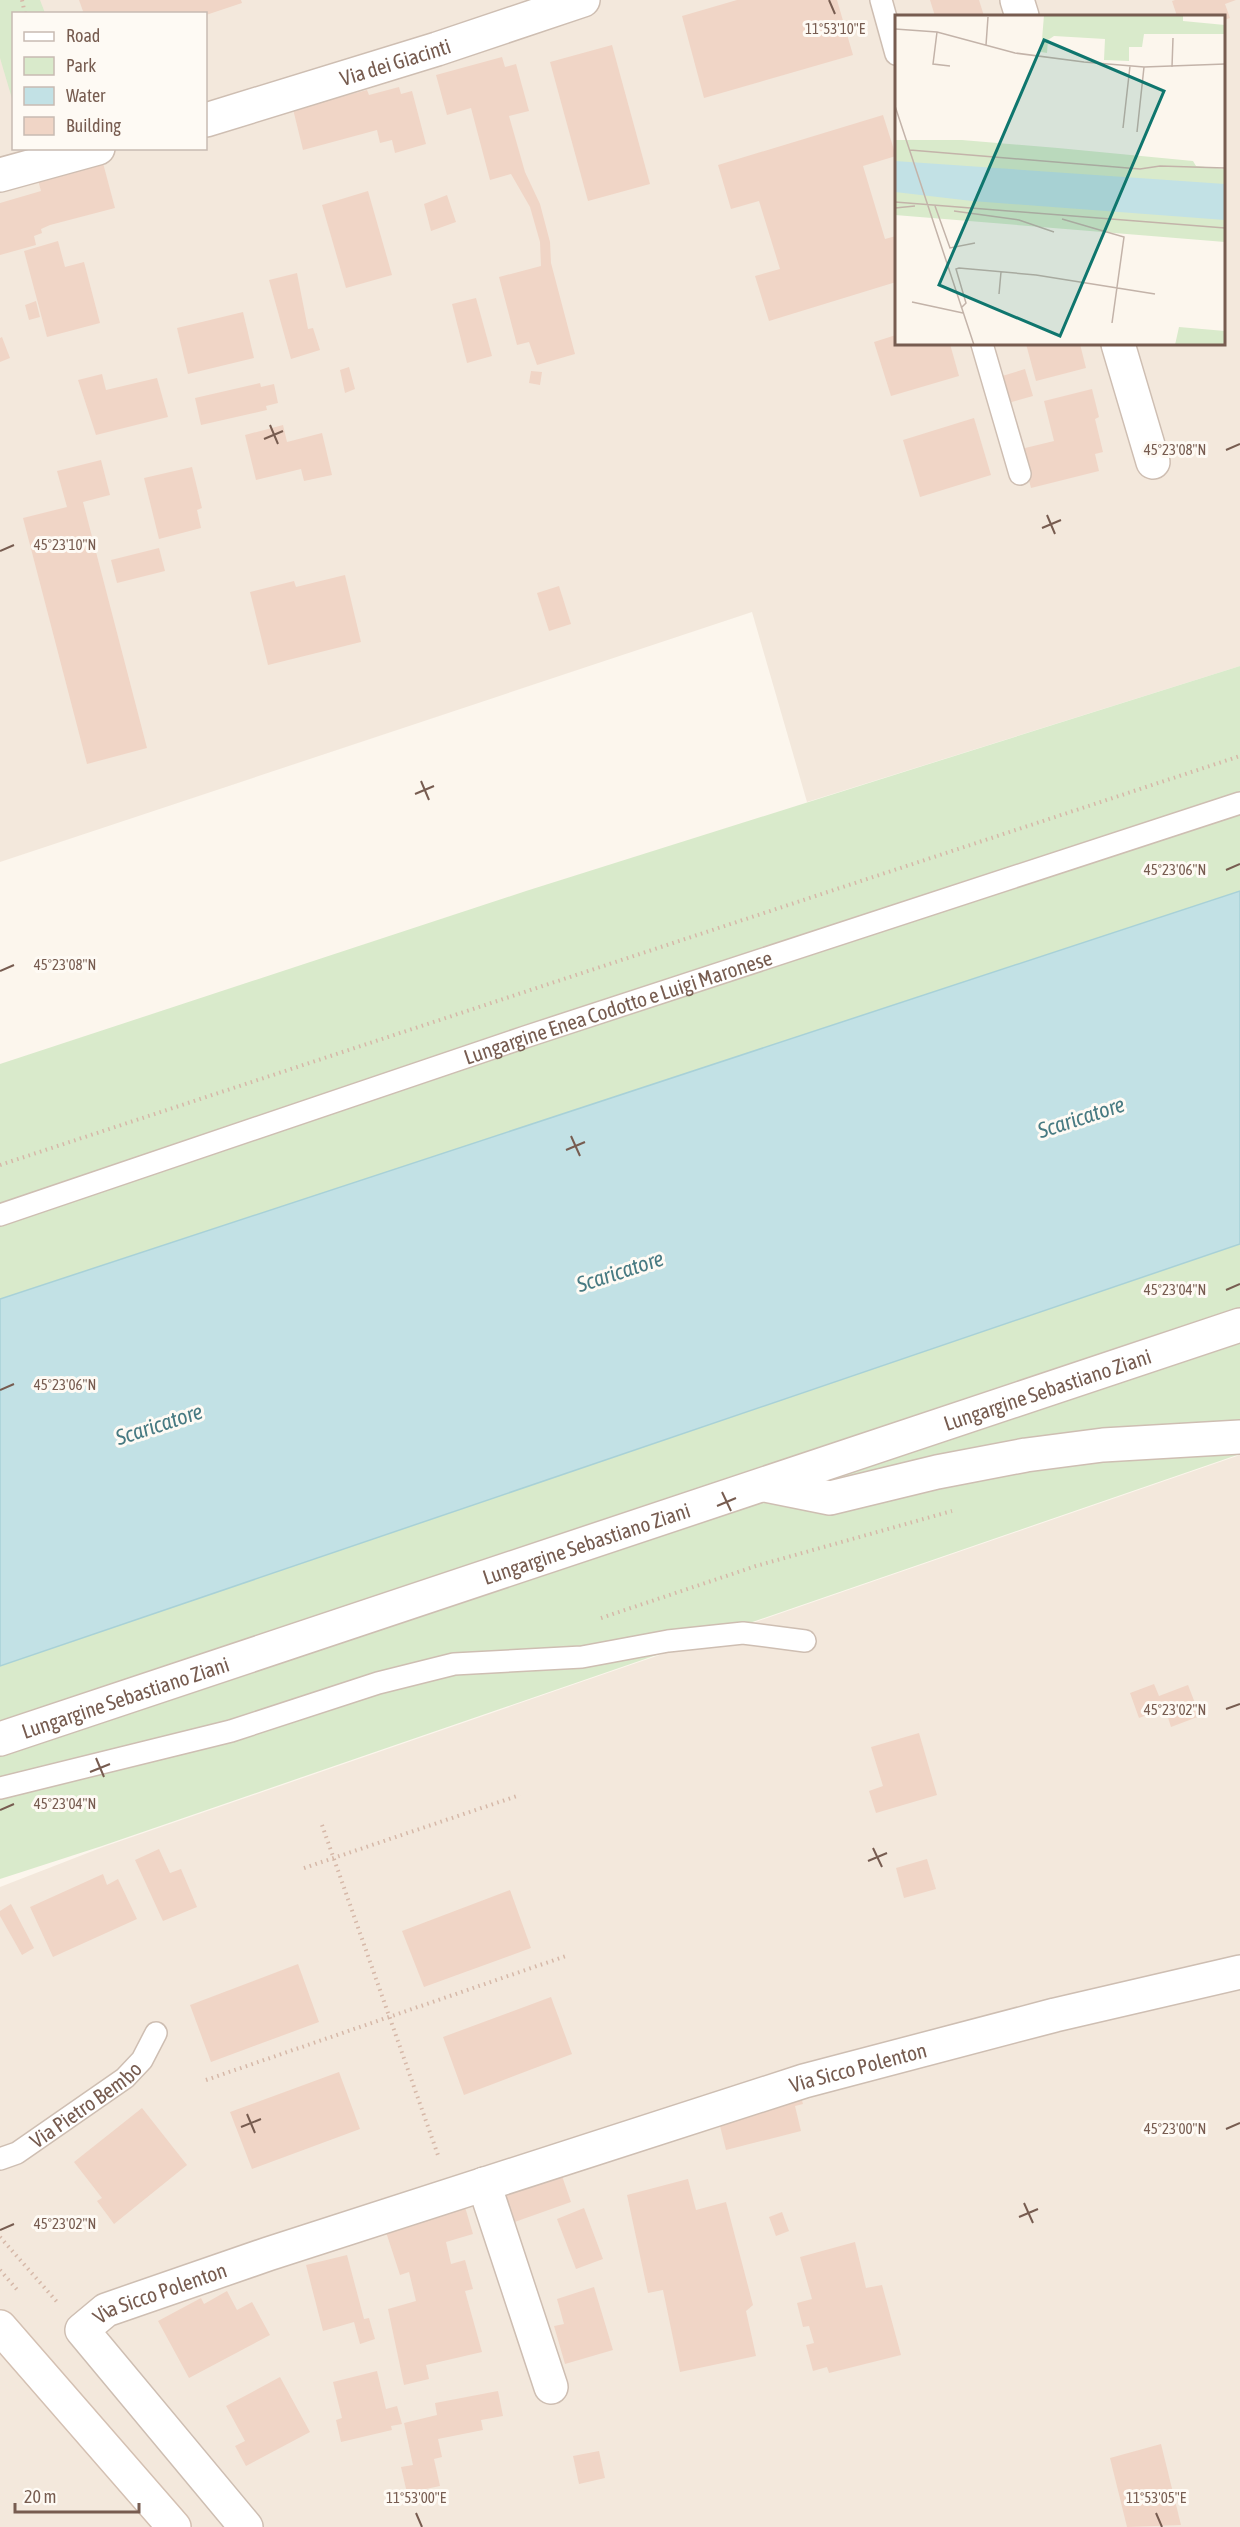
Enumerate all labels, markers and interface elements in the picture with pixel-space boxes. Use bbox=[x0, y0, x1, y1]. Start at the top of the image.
legend bbox=[12, 12, 207, 150]
inset map bbox=[895, 15, 1225, 345]
text: 11°53'10"E bbox=[805, 20, 866, 37]
text: Road bbox=[66, 25, 100, 46]
street label: Via dei Giacinti bbox=[337, 33, 454, 90]
text: Park bbox=[66, 55, 96, 76]
text: Water bbox=[66, 85, 106, 106]
text: Building bbox=[66, 115, 121, 136]
text: 45°23'08"N bbox=[1144, 441, 1206, 458]
text: 45°23'10"N bbox=[34, 536, 96, 553]
text: 45°23'06"N bbox=[1144, 861, 1206, 878]
street label: Lungargine Enea Codotto e Luigi Maronese bbox=[461, 945, 775, 1069]
text: 45°23'08"N bbox=[34, 956, 96, 973]
water label: Scaricatore bbox=[1033, 1091, 1128, 1144]
water label: Scaricatore bbox=[572, 1245, 667, 1298]
text: 45°23'04"N bbox=[1144, 1281, 1206, 1298]
street label: Lungargine Sebastiano Ziani bbox=[940, 1344, 1154, 1435]
text: 45°23'06"N bbox=[34, 1376, 96, 1393]
water label: Scaricatore bbox=[111, 1398, 206, 1451]
street label: Lungargine Sebastiano Ziani bbox=[479, 1498, 693, 1589]
street label: Lungargine Sebastiano Ziani bbox=[18, 1651, 232, 1743]
text: 45°23'02"N bbox=[1144, 1701, 1206, 1718]
text: 45°23'04"N bbox=[34, 1795, 96, 1812]
street label: Via Sicco Polenton bbox=[786, 2037, 929, 2097]
street label: Via Pietro Bembo bbox=[25, 2056, 146, 2152]
text: 45°23'00"N bbox=[1144, 2120, 1206, 2137]
text: 45°23'02"N bbox=[34, 2215, 96, 2232]
street label: Via Sicco Polenton bbox=[88, 2257, 230, 2328]
scale bar bbox=[15, 2476, 140, 2514]
text: 20 m bbox=[24, 2486, 56, 2507]
text: 11°53'00"E bbox=[386, 2489, 447, 2506]
text: 11°53'05"E bbox=[1126, 2489, 1187, 2506]

